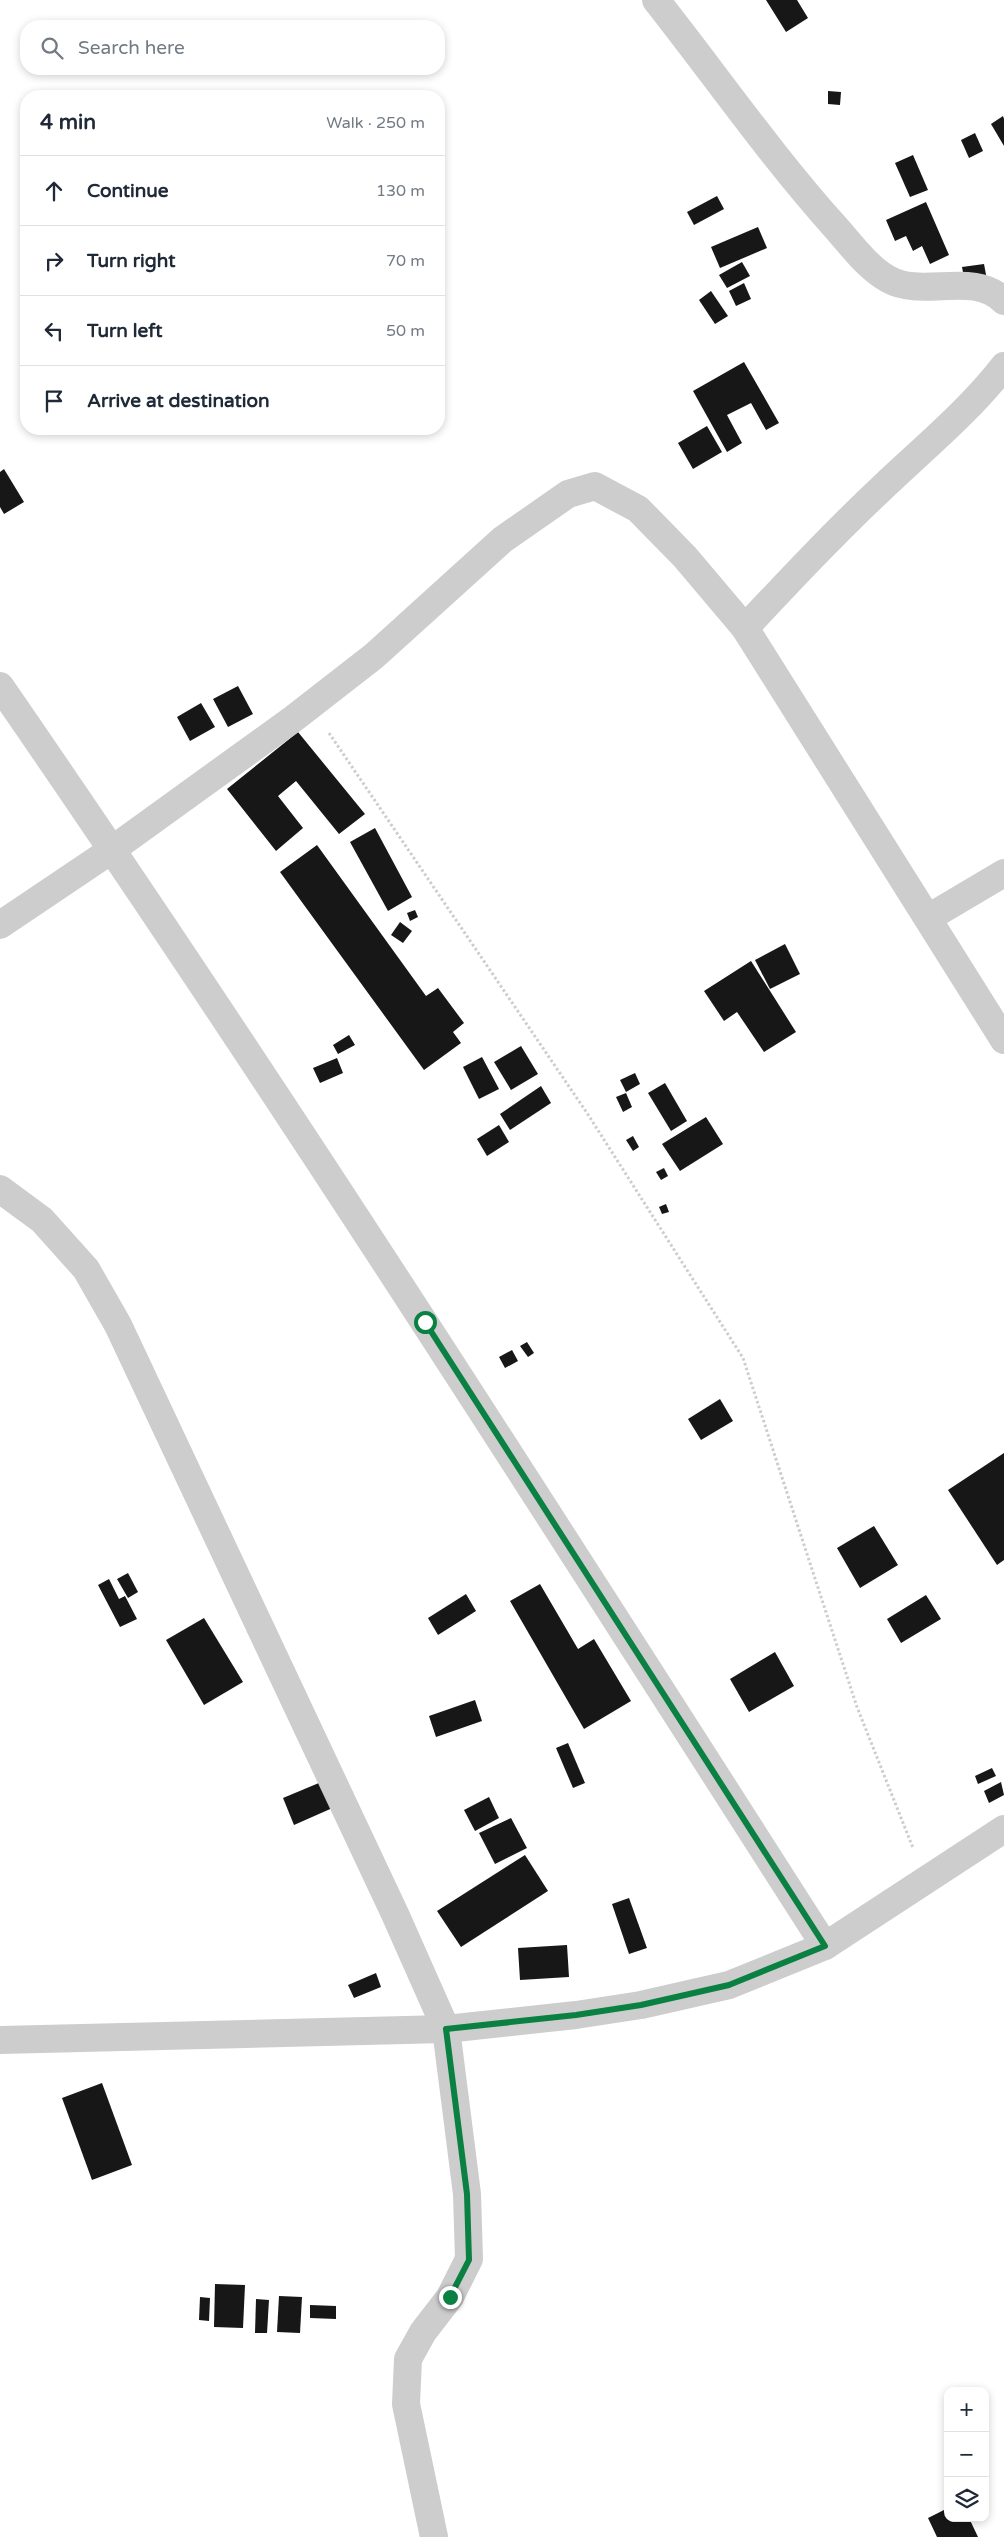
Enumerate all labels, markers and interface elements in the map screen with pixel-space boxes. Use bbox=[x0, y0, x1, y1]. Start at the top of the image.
search box bbox=[20, 20, 445, 75]
icon: search bbox=[38, 34, 66, 62]
text: Search here bbox=[78, 37, 185, 59]
text: 4 min bbox=[40, 110, 96, 135]
text: Walk · 250 m bbox=[326, 113, 425, 133]
icon: ahead bbox=[40, 177, 68, 205]
text: Continue bbox=[87, 180, 169, 202]
text: 130 m bbox=[376, 181, 425, 201]
icon: right bbox=[40, 247, 68, 275]
text: Turn right bbox=[87, 250, 175, 272]
text: 70 m bbox=[386, 251, 425, 271]
icon: left bbox=[40, 317, 68, 345]
text: Turn left bbox=[87, 320, 163, 342]
text: 50 m bbox=[386, 321, 425, 341]
icon: arrive bbox=[40, 387, 68, 415]
text: Arrive at destination bbox=[87, 390, 270, 412]
route start bbox=[414, 1311, 437, 1334]
route end bbox=[439, 2286, 462, 2309]
map controls bbox=[944, 2387, 989, 2522]
button: + bbox=[944, 2387, 989, 2432]
button: − bbox=[944, 2432, 989, 2477]
button: layers bbox=[944, 2477, 989, 2522]

